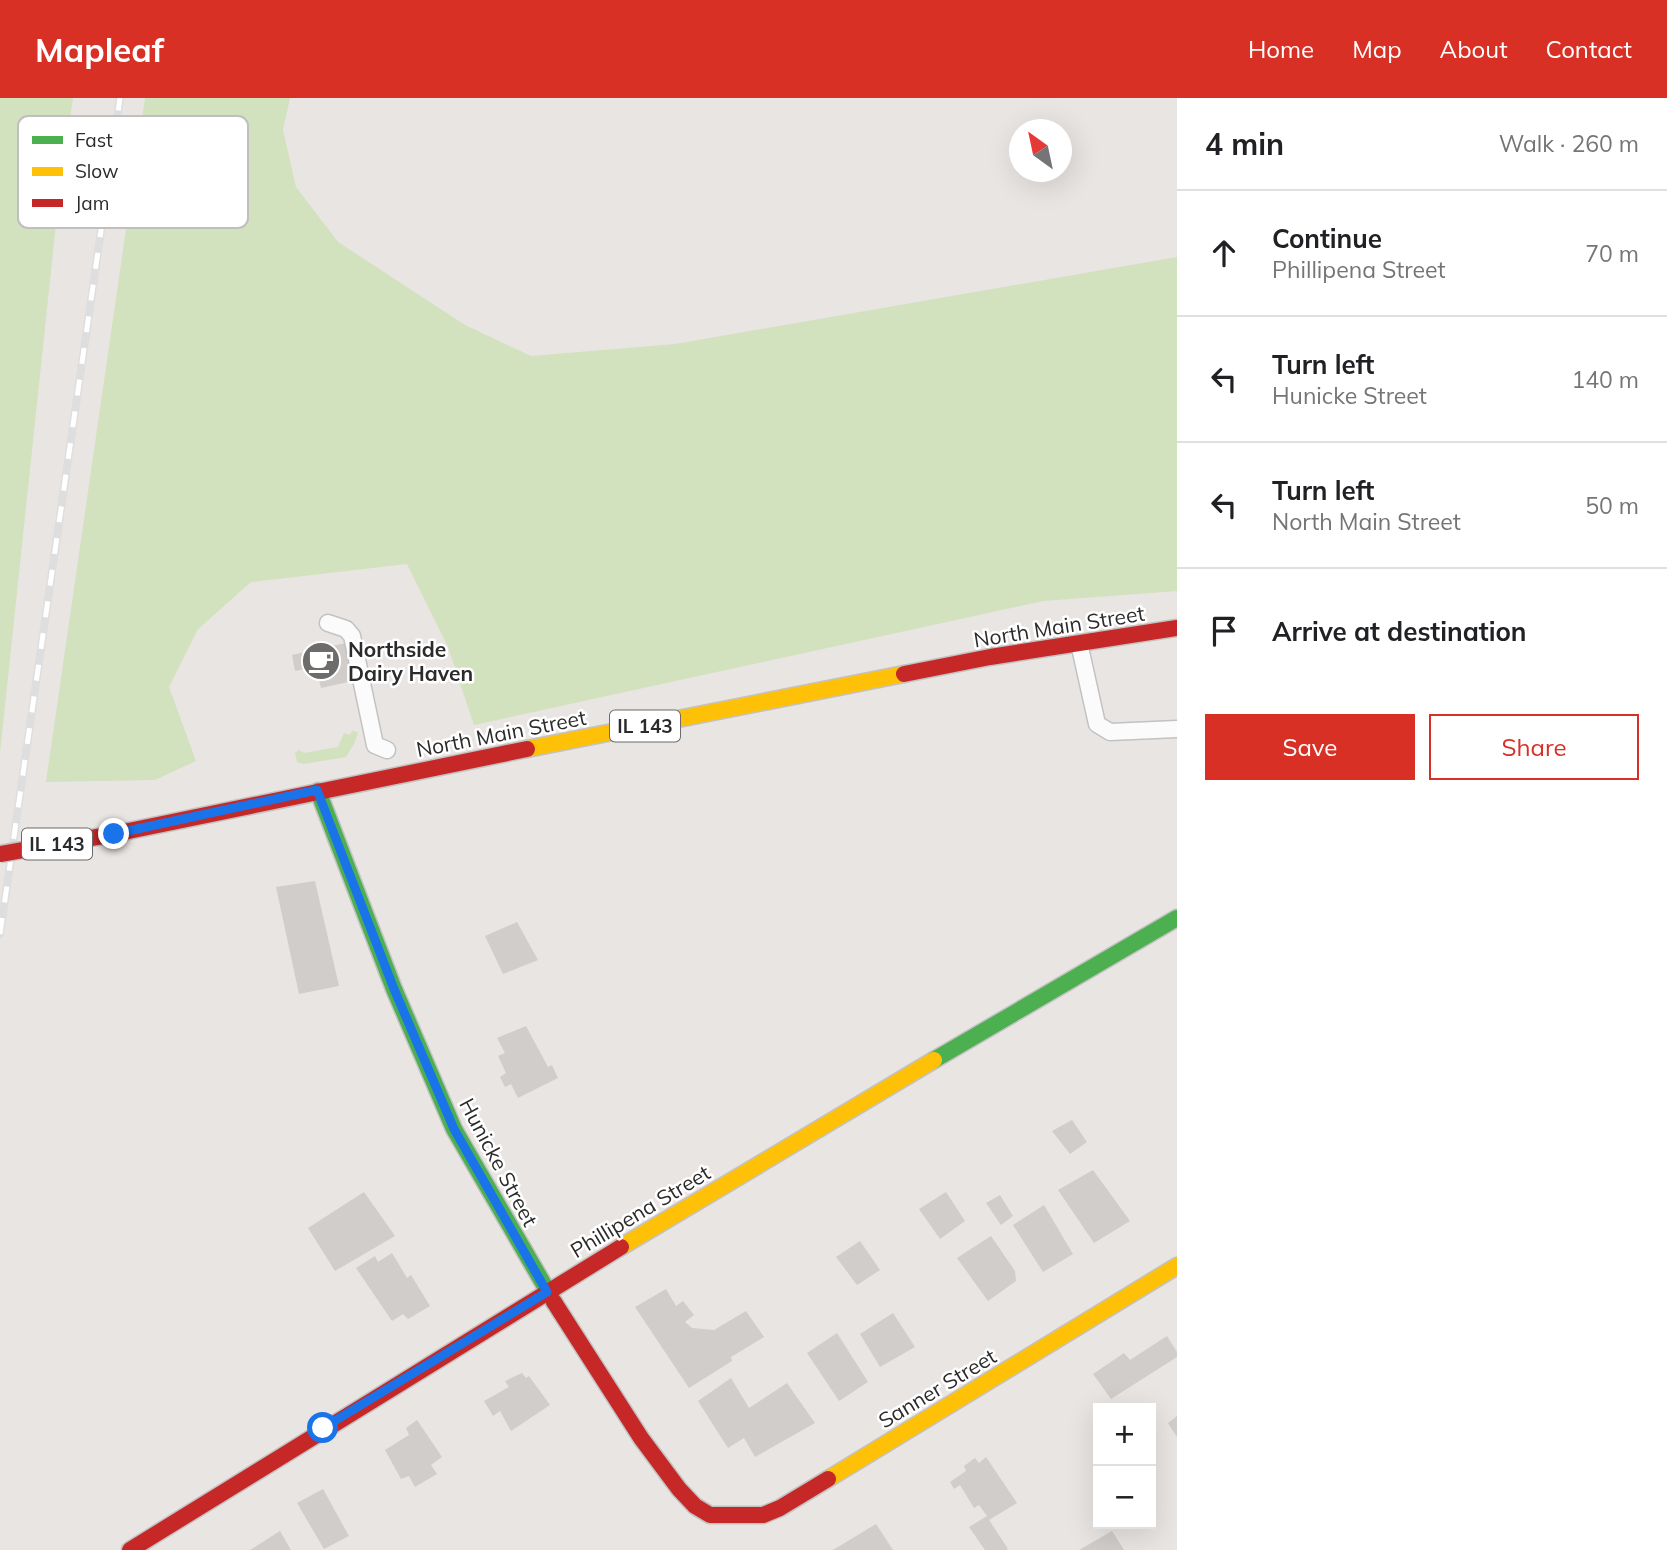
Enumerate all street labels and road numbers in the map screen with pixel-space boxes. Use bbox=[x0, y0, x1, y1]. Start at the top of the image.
street label: North Main Street bbox=[972, 600, 1146, 652]
street label: North Main Street bbox=[414, 704, 588, 762]
road number: IL 143 bbox=[610, 710, 680, 741]
road number: IL 143 bbox=[22, 828, 92, 860]
street label: Hunicke Street bbox=[454, 1093, 544, 1231]
street label: Phillipena Street bbox=[565, 1159, 715, 1263]
street label: Sanner Street bbox=[873, 1343, 1001, 1433]

